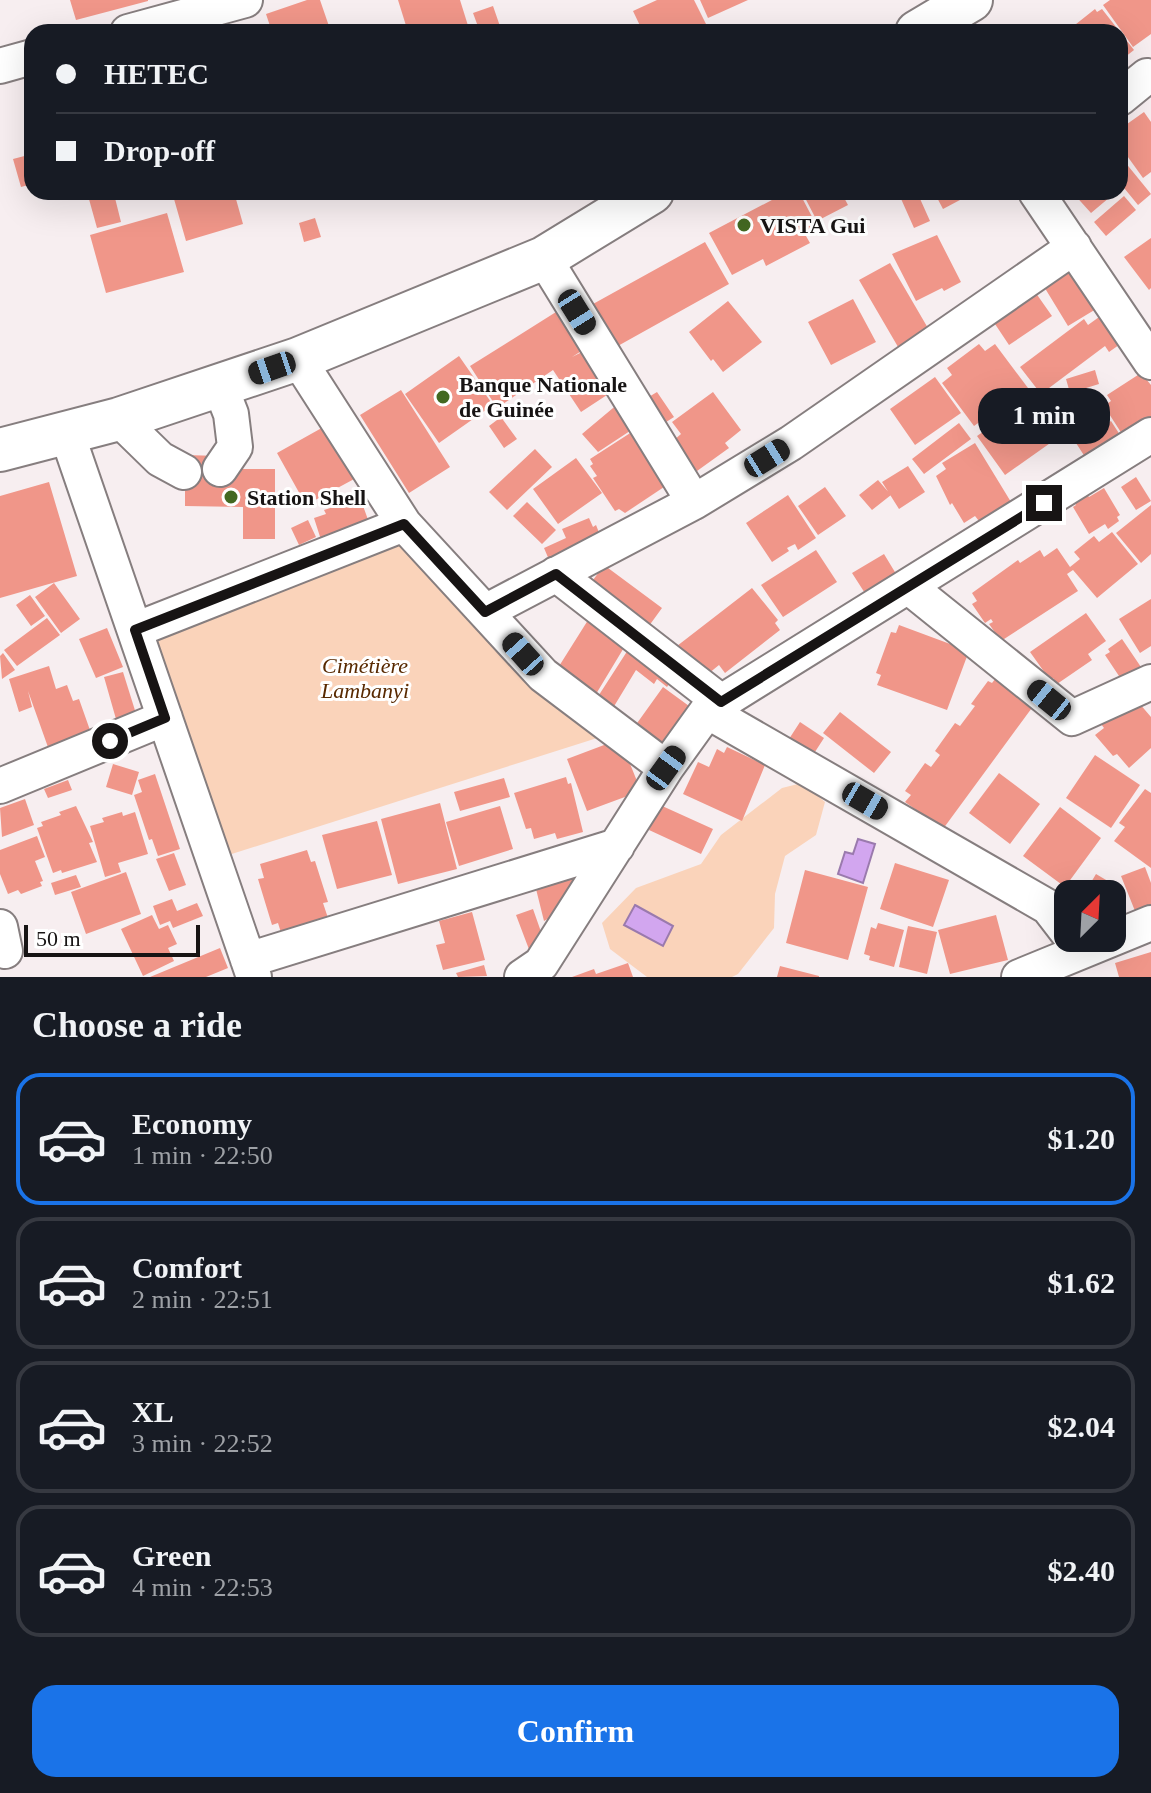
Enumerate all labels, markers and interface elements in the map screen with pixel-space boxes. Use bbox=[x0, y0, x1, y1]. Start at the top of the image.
text: HETEC bbox=[104, 57, 209, 90]
text: Drop-off bbox=[104, 134, 215, 167]
place label: VISTA Gui bbox=[760, 213, 865, 238]
marker: VISTA Gui bbox=[735, 216, 753, 234]
car bbox=[554, 285, 600, 339]
car bbox=[245, 349, 299, 387]
place label: Banque Nationale de Guinée bbox=[459, 372, 627, 422]
callout: 1 min bbox=[978, 387, 1110, 443]
marker: Banque Nationale de Guinée bbox=[434, 388, 452, 406]
text: 1 min bbox=[1013, 401, 1075, 430]
car bbox=[740, 435, 794, 481]
place label: Station Shell bbox=[247, 485, 366, 510]
route end bbox=[1026, 485, 1062, 521]
marker: Station Shell bbox=[222, 488, 240, 506]
car bbox=[498, 628, 548, 680]
park label: Cimétière Lambanyi bbox=[320, 653, 409, 703]
car bbox=[1023, 676, 1075, 724]
route start bbox=[92, 723, 128, 759]
car bbox=[642, 742, 690, 794]
car bbox=[838, 779, 892, 823]
north arrow bbox=[1054, 880, 1126, 952]
map controls bbox=[1054, 880, 1126, 952]
scale bar bbox=[24, 921, 200, 957]
text: 50 m bbox=[36, 926, 81, 951]
text: Choose a ride bbox=[32, 1005, 242, 1045]
icon: car bbox=[36, 1103, 108, 1175]
text: Economy bbox=[132, 1107, 252, 1140]
text: $1.20 bbox=[1048, 1122, 1115, 1155]
text: 1 min · 22:50 bbox=[132, 1141, 273, 1170]
icon: car bbox=[36, 1247, 108, 1319]
text: Comfort bbox=[132, 1251, 242, 1284]
text: $1.62 bbox=[1048, 1266, 1115, 1299]
text: 2 min · 22:51 bbox=[132, 1285, 273, 1314]
icon: car bbox=[36, 1391, 108, 1463]
text: XL bbox=[132, 1395, 174, 1428]
text: $2.04 bbox=[1048, 1410, 1115, 1443]
text: 3 min · 22:52 bbox=[132, 1429, 273, 1458]
icon: car bbox=[36, 1535, 108, 1607]
text: Green bbox=[132, 1539, 211, 1572]
text: $2.40 bbox=[1048, 1554, 1115, 1587]
text: 4 min · 22:53 bbox=[132, 1573, 273, 1602]
button: Confirm bbox=[32, 1685, 1119, 1777]

